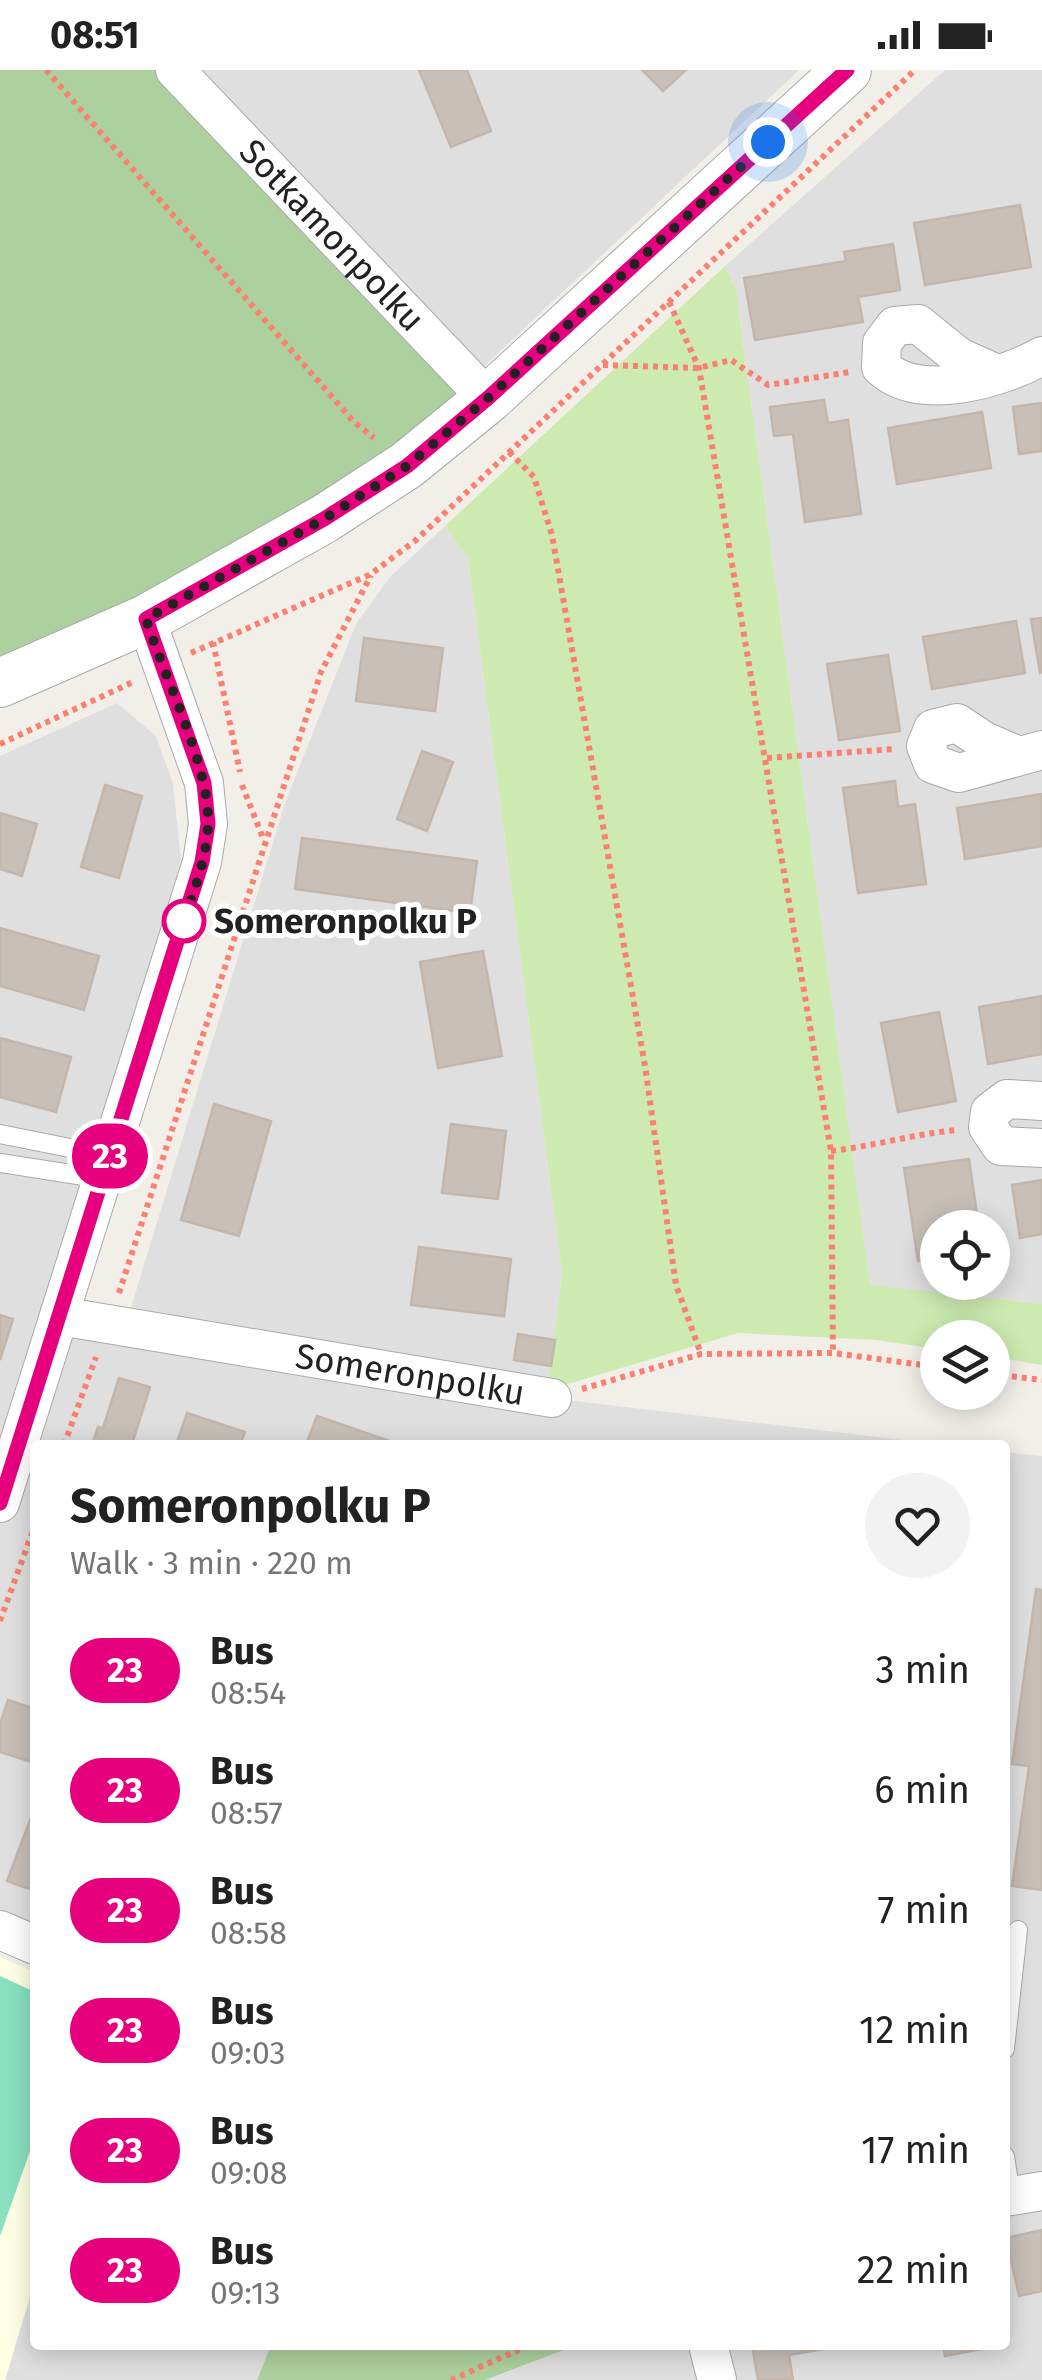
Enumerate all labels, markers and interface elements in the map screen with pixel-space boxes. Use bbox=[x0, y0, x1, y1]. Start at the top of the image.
text: 08:51 bbox=[50, 12, 140, 58]
your location bbox=[743, 117, 793, 167]
street label: Sotkamonpolku bbox=[231, 130, 433, 340]
marker: Someronpolku P bbox=[163, 900, 205, 942]
place label: Someronpolku P bbox=[214, 900, 477, 942]
line badge: 23 bbox=[65, 1124, 155, 1188]
text: 23 bbox=[92, 1135, 128, 1177]
map controls bbox=[920, 1210, 1010, 1410]
button: locate bbox=[920, 1210, 1010, 1300]
button: layers bbox=[920, 1320, 1010, 1410]
street label: Someronpolku bbox=[292, 1335, 528, 1414]
button: heart bbox=[865, 1473, 970, 1578]
text: Someronpolku P bbox=[70, 1477, 431, 1535]
text: Walk · 3 min · 220 m bbox=[70, 1544, 353, 1582]
text: Bus bbox=[210, 1628, 274, 1674]
text: 3 min bbox=[875, 1647, 970, 1693]
text: 23 bbox=[107, 1649, 143, 1691]
text: 08:54 bbox=[210, 1674, 286, 1712]
text: Bus bbox=[210, 1748, 274, 1794]
text: 6 min bbox=[874, 1767, 970, 1813]
text: 23 bbox=[107, 1769, 143, 1811]
text: 08:57 bbox=[210, 1794, 283, 1832]
text: Bus bbox=[210, 1868, 274, 1914]
text: 7 min bbox=[878, 1887, 970, 1933]
text: 23 bbox=[107, 1889, 143, 1931]
text: 08:58 bbox=[210, 1914, 287, 1952]
text: Bus bbox=[210, 1988, 274, 2034]
text: 12 min bbox=[859, 2007, 970, 2053]
text: 23 bbox=[107, 2009, 143, 2051]
text: 09:03 bbox=[210, 2034, 286, 2072]
text: Bus bbox=[210, 2108, 274, 2154]
text: 17 min bbox=[861, 2127, 970, 2173]
text: 23 bbox=[107, 2129, 143, 2171]
text: 09:08 bbox=[210, 2154, 288, 2192]
text: Bus bbox=[210, 2228, 274, 2274]
text: 22 min bbox=[857, 2247, 970, 2293]
text: 23 bbox=[107, 2249, 143, 2291]
text: 09:13 bbox=[210, 2274, 281, 2312]

